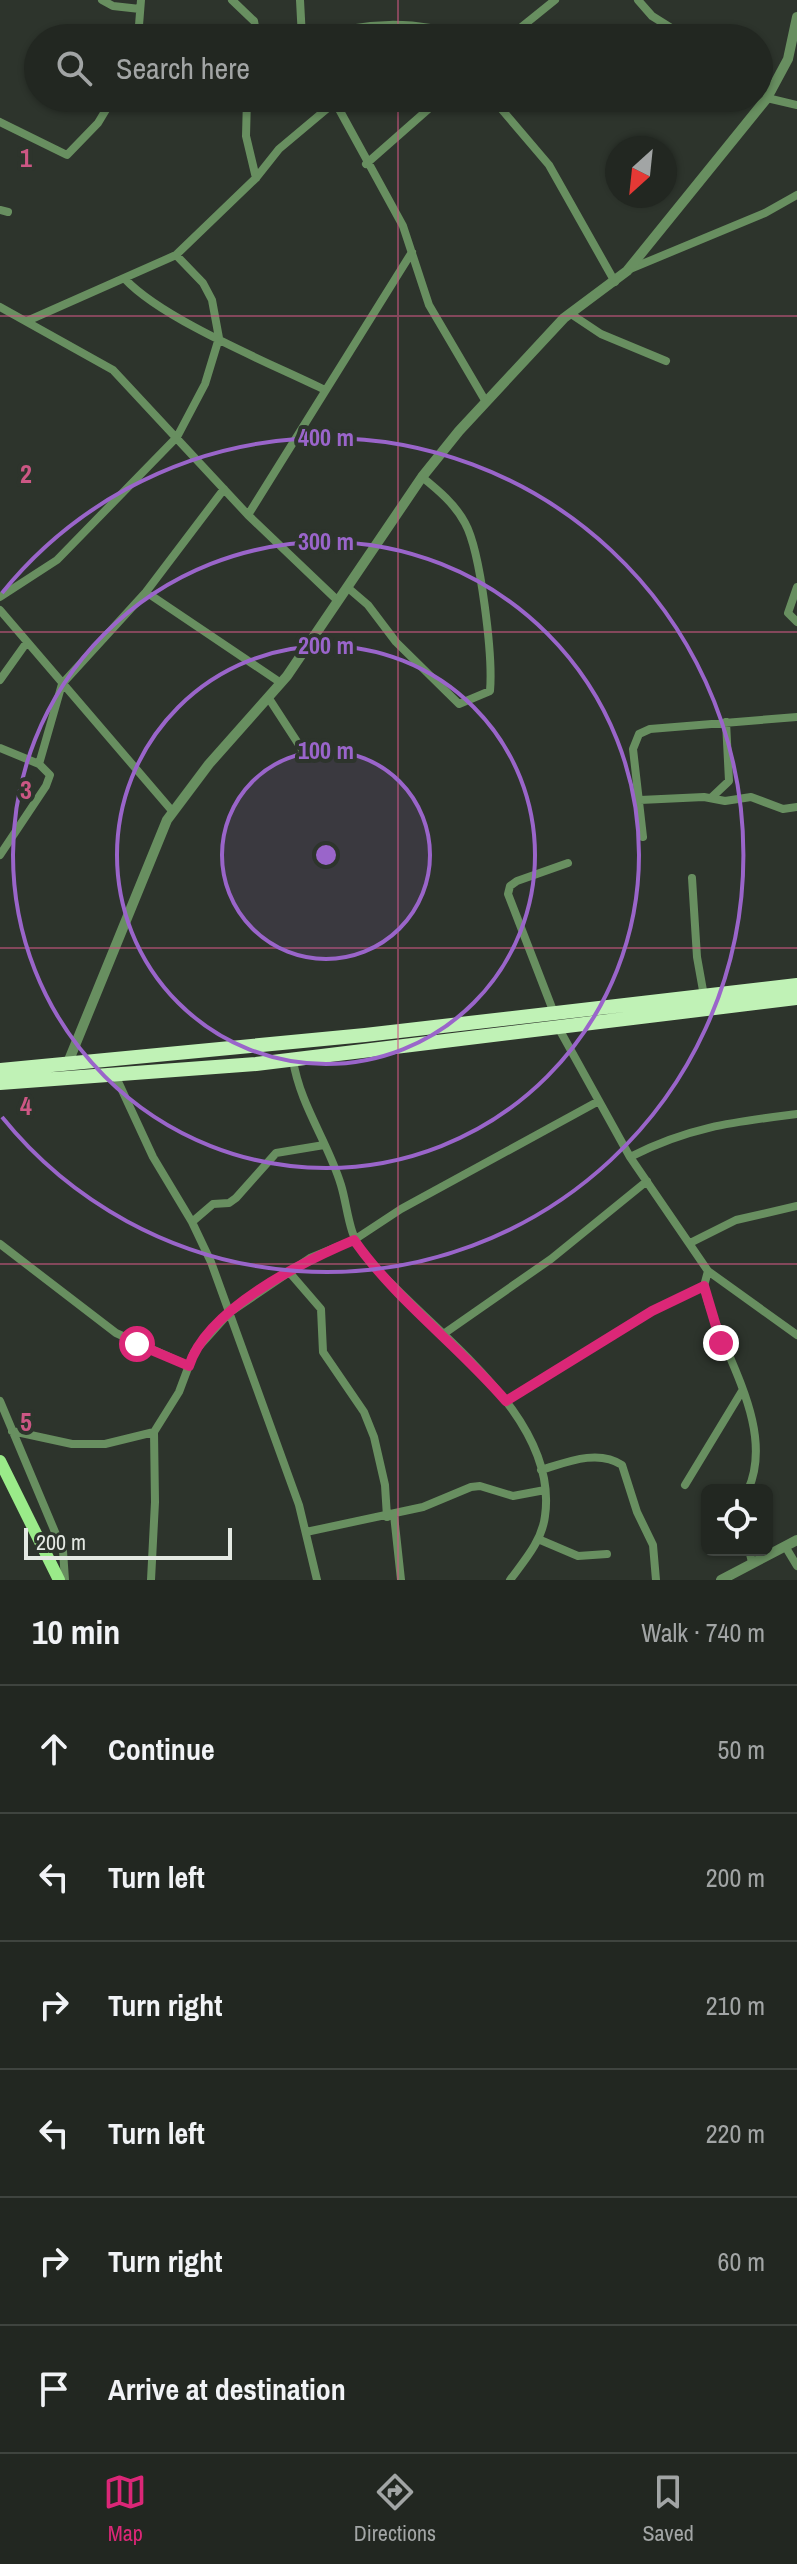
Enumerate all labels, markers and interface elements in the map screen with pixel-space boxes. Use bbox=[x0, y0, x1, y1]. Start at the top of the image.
search box bbox=[24, 24, 773, 112]
icon: search bbox=[52, 46, 96, 90]
text: Search here bbox=[116, 48, 250, 88]
north arrow bbox=[605, 136, 677, 208]
text: 1 bbox=[20, 140, 32, 175]
text: 400 m bbox=[298, 421, 354, 453]
text: 2 bbox=[20, 456, 32, 491]
text: 300 m bbox=[298, 525, 354, 557]
text: 200 m bbox=[298, 629, 354, 661]
text: 100 m bbox=[298, 734, 354, 766]
text: 3 bbox=[20, 772, 32, 807]
centre of rings bbox=[312, 841, 340, 869]
text: 4 bbox=[20, 1088, 32, 1123]
route end bbox=[703, 1325, 739, 1361]
route start bbox=[119, 1326, 155, 1362]
text: 5 bbox=[20, 1404, 32, 1439]
map controls bbox=[701, 1484, 773, 1556]
button: locate bbox=[701, 1484, 773, 1556]
scale bar bbox=[24, 1524, 232, 1560]
text: 200 m bbox=[36, 1527, 86, 1557]
text: 10 min bbox=[32, 1609, 120, 1655]
text: Walk · 740 m bbox=[641, 1615, 765, 1650]
icon: ahead bbox=[32, 1727, 76, 1771]
text: Continue bbox=[108, 1729, 215, 1769]
text: 50 m bbox=[718, 1732, 765, 1767]
icon: left bbox=[32, 1855, 76, 1899]
text: Turn left bbox=[108, 1857, 205, 1897]
text: 200 m bbox=[706, 1860, 765, 1895]
icon: right bbox=[32, 1983, 76, 2027]
text: Turn right bbox=[108, 1985, 222, 2025]
text: 210 m bbox=[706, 1988, 765, 2023]
icon: left bbox=[32, 2111, 76, 2155]
text: Turn left bbox=[108, 2113, 205, 2153]
text: 220 m bbox=[706, 2116, 765, 2151]
icon: right bbox=[32, 2239, 76, 2283]
text: Turn right bbox=[108, 2241, 222, 2281]
text: 60 m bbox=[718, 2244, 765, 2279]
icon: arrive bbox=[32, 2367, 76, 2411]
text: Arrive at destination bbox=[108, 2369, 346, 2409]
tab: Map bbox=[103, 2470, 147, 2548]
tab: Directions bbox=[354, 2470, 436, 2548]
tab: Saved bbox=[643, 2470, 694, 2548]

